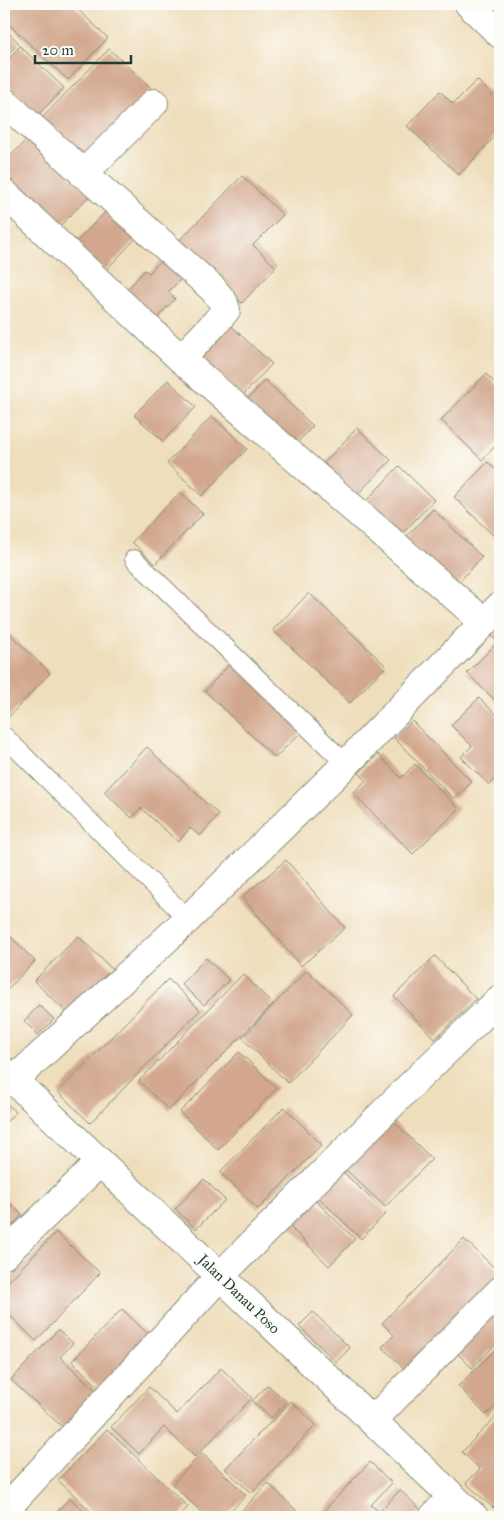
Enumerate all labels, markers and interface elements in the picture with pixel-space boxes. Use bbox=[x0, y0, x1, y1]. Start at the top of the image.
scale bar bbox=[35, 32, 131, 64]
text: 20 m bbox=[42, 41, 74, 59]
street label: Jalan Danau Poso bbox=[192, 1249, 284, 1338]

